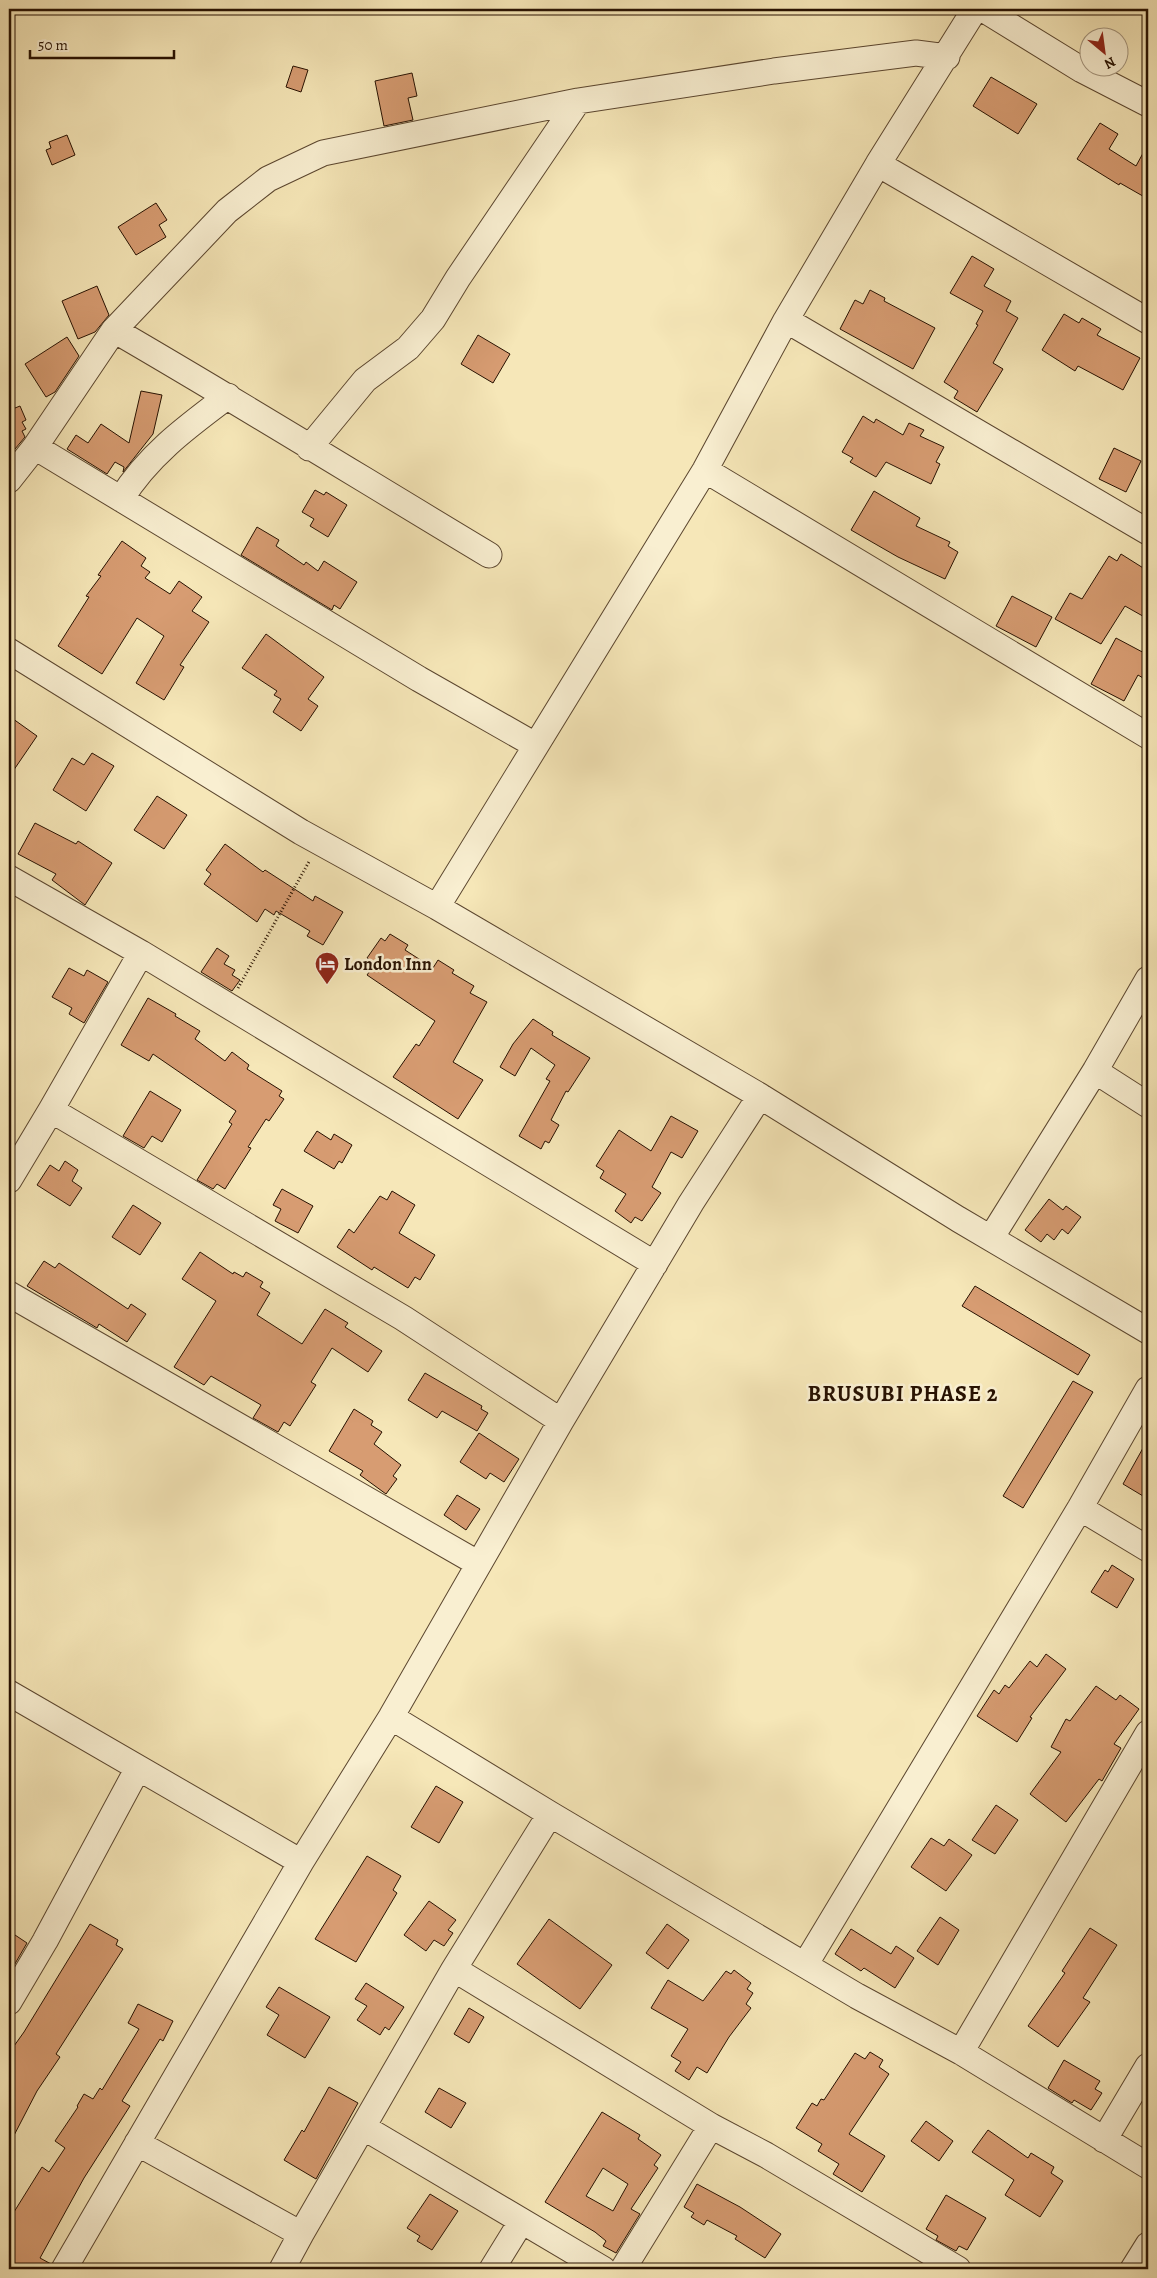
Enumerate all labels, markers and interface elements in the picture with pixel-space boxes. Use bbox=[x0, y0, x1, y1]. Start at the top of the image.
scale bar bbox=[30, 28, 174, 60]
north arrow bbox=[1080, 28, 1130, 78]
text: 50 m bbox=[38, 35, 68, 55]
text: N bbox=[1101, 52, 1119, 74]
hotel icon: London Inn bbox=[314, 951, 340, 985]
place label: London Inn bbox=[344, 952, 432, 976]
district label: BRUSUBI PHASE 2 bbox=[808, 1379, 998, 1409]

